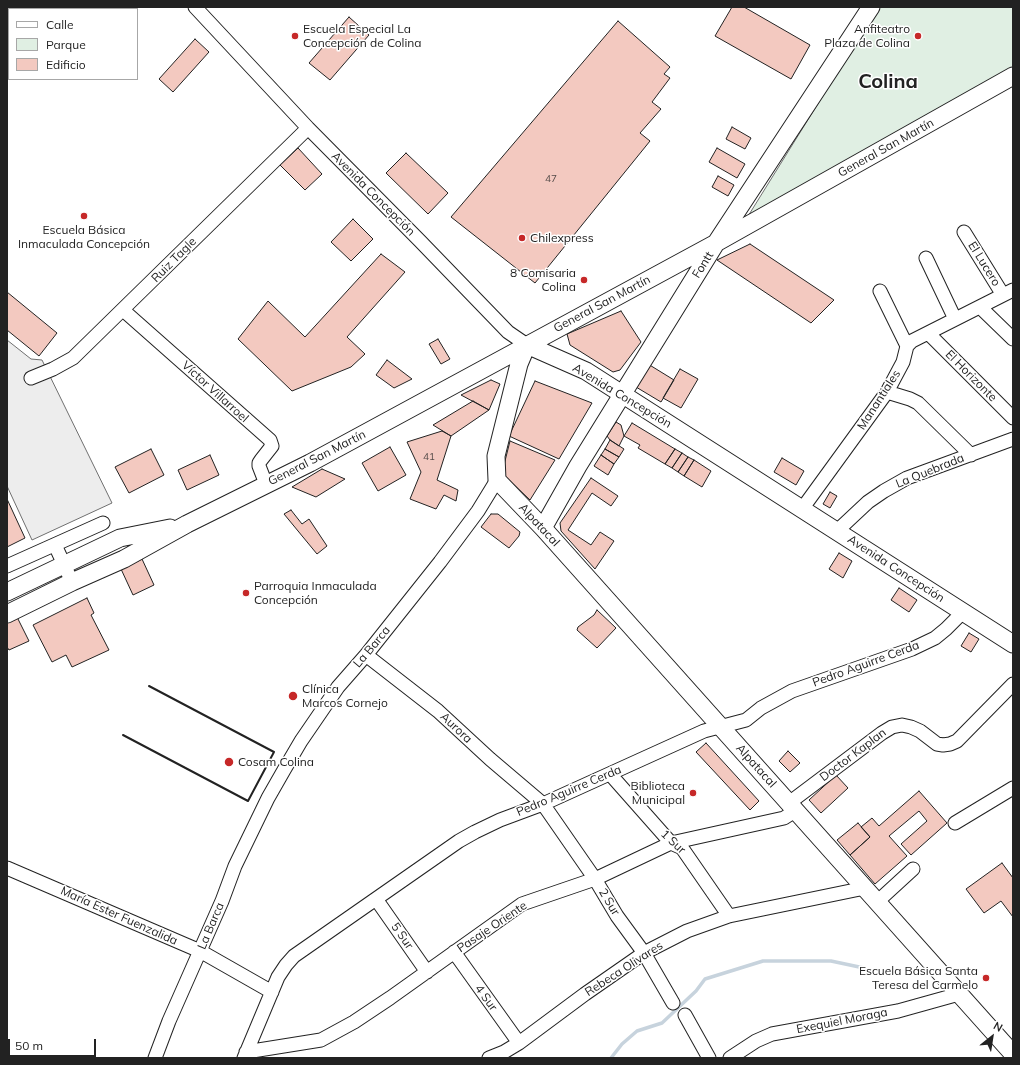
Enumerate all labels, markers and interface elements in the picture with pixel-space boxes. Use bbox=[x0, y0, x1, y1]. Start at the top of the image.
legend bbox=[8, 8, 138, 80]
text: Calle bbox=[46, 17, 73, 32]
place label: Escuela Especial La Concepción de Colina bbox=[303, 22, 421, 50]
place label: Anfiteatro Plaza de Colina bbox=[824, 22, 910, 50]
marker: Escuela Especial La Concepción de Colina bbox=[290, 31, 300, 41]
marker: Anfiteatro Plaza de Colina bbox=[913, 31, 923, 41]
text: Parque bbox=[46, 37, 86, 52]
text: Edificio bbox=[46, 57, 86, 72]
district label: Colina bbox=[858, 70, 918, 94]
street label: General San Martín bbox=[836, 116, 936, 180]
street label: Avenida Concepción bbox=[328, 149, 418, 239]
house number: 47 bbox=[545, 173, 557, 185]
marker: Escuela Básica Inmaculada Concepción bbox=[79, 211, 89, 221]
place label: Escuela Básica Inmaculada Concepción bbox=[18, 223, 150, 251]
place label: Chilexpress bbox=[530, 231, 594, 245]
marker: Chilexpress bbox=[517, 233, 527, 243]
street label: Ruiz Tagle bbox=[149, 235, 199, 285]
street label: El Lucero bbox=[965, 239, 1003, 289]
street label: Fontt bbox=[689, 249, 717, 281]
place label: 8 Comisaria Colina bbox=[510, 266, 576, 294]
street label: General San Martín bbox=[551, 272, 653, 336]
marker: 8 Comisaria Colina bbox=[579, 275, 589, 285]
street label: El Horizonte bbox=[942, 347, 1000, 405]
street label: Víctor Villarroel bbox=[179, 358, 251, 426]
street label: Avenida Concepción bbox=[570, 361, 674, 431]
street label: Manantiales bbox=[854, 367, 904, 433]
street label: General San Martín bbox=[266, 427, 368, 489]
house number: 41 bbox=[423, 451, 435, 463]
street label: La Quebrada bbox=[894, 451, 966, 491]
street label: Alpatacal bbox=[516, 501, 562, 549]
street label: Avenida Concepción bbox=[845, 532, 947, 606]
place label: Parroquia Inmaculada Concepción bbox=[254, 579, 377, 607]
marker: Parroquia Inmaculada Concepción bbox=[241, 588, 251, 598]
street label: La Barca bbox=[351, 623, 393, 671]
street label: Pedro Aguirre Cerda bbox=[811, 638, 921, 690]
place label: Clínica Marcos Cornejo bbox=[302, 682, 388, 710]
marker: Clínica Marcos Cornejo bbox=[287, 690, 299, 702]
street label: Aurora bbox=[437, 710, 475, 746]
street label: Doctor Kaplan bbox=[817, 725, 889, 785]
street label: Alpatacal bbox=[733, 741, 779, 791]
place label: Cosam Colina bbox=[238, 755, 314, 769]
marker: Cosam Colina bbox=[223, 756, 235, 768]
street label: Pedro Aguirre Cerda bbox=[514, 762, 624, 820]
place label: Biblioteca Municipal bbox=[631, 779, 685, 807]
marker: Biblioteca Municipal bbox=[688, 788, 698, 798]
street label: 1 Sur bbox=[657, 827, 689, 857]
street label: María Ester Fuenzalida bbox=[58, 884, 180, 948]
street label: 2 Sur bbox=[595, 886, 623, 918]
street label: Pasaje Oriente bbox=[454, 898, 530, 956]
street label: La Barca bbox=[195, 900, 227, 952]
street label: 5 Sur bbox=[388, 920, 416, 952]
street label: Rebeca Olivares bbox=[582, 938, 666, 1000]
place label: Escuela Básica Santa Teresa del Carmelo bbox=[859, 964, 978, 992]
marker: Escuela Básica Santa Teresa del Carmelo bbox=[981, 973, 991, 983]
street label: 4 Sur bbox=[472, 982, 500, 1014]
street label: Exequiel Moraga bbox=[795, 1005, 889, 1037]
north arrow bbox=[972, 1017, 1012, 1057]
text: N bbox=[991, 1018, 1005, 1035]
scale bar bbox=[10, 1031, 98, 1057]
text: 50 m bbox=[15, 1038, 43, 1053]

